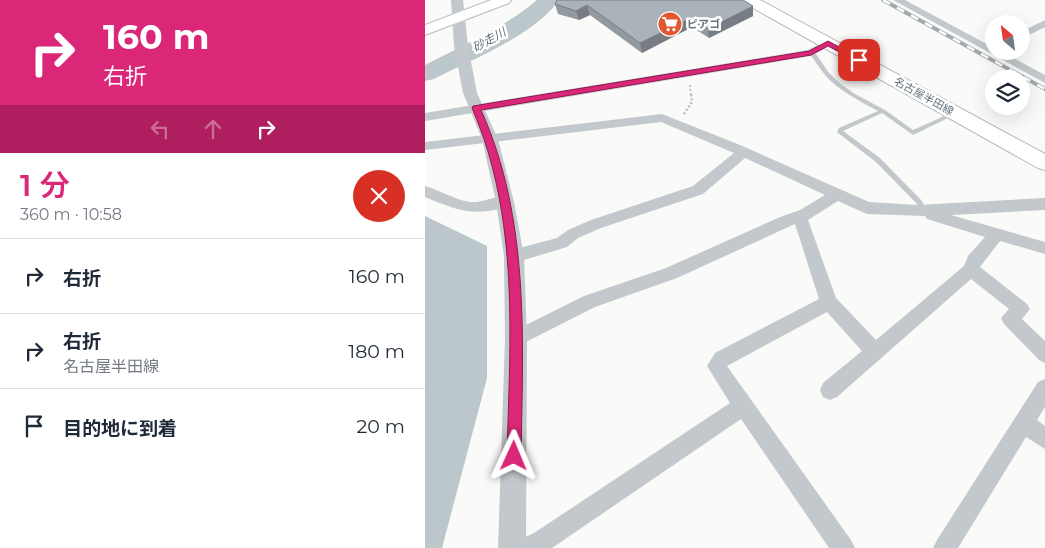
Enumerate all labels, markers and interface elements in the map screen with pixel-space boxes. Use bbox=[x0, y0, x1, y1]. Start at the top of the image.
supermarket icon: ピアゴ bbox=[657, 11, 683, 37]
text: 160 m bbox=[103, 15, 209, 58]
north arrow bbox=[985, 15, 1030, 60]
map controls bbox=[985, 15, 1030, 115]
place label: ピアゴ bbox=[687, 17, 720, 31]
icon: right bbox=[20, 20, 85, 85]
water label: 砂走川 bbox=[469, 23, 510, 55]
pin bbox=[838, 39, 880, 81]
icon: arrive bbox=[845, 46, 873, 74]
text: 右折 bbox=[103, 63, 147, 90]
button: layers bbox=[985, 70, 1030, 115]
street label: 名古屋半田線 bbox=[892, 74, 956, 118]
icon: left bbox=[146, 115, 174, 143]
icon: ahead bbox=[199, 115, 227, 143]
icon: right bbox=[252, 115, 280, 143]
text: 1 分 bbox=[20, 167, 70, 204]
button: close bbox=[353, 170, 405, 222]
text: 360 m · 10:58 bbox=[20, 205, 122, 224]
icon: right bbox=[20, 262, 48, 290]
text: 160 m bbox=[349, 265, 405, 288]
text: 右折 bbox=[63, 267, 101, 290]
text: 右折 bbox=[63, 330, 101, 353]
icon: right bbox=[20, 337, 48, 365]
text: 180 m bbox=[348, 340, 405, 363]
text: 名古屋半田線 bbox=[63, 357, 159, 376]
icon: arrive bbox=[20, 412, 48, 440]
text: 20 m bbox=[357, 415, 405, 438]
text: 目的地に到着 bbox=[63, 417, 177, 440]
position arrow bbox=[487, 429, 539, 481]

